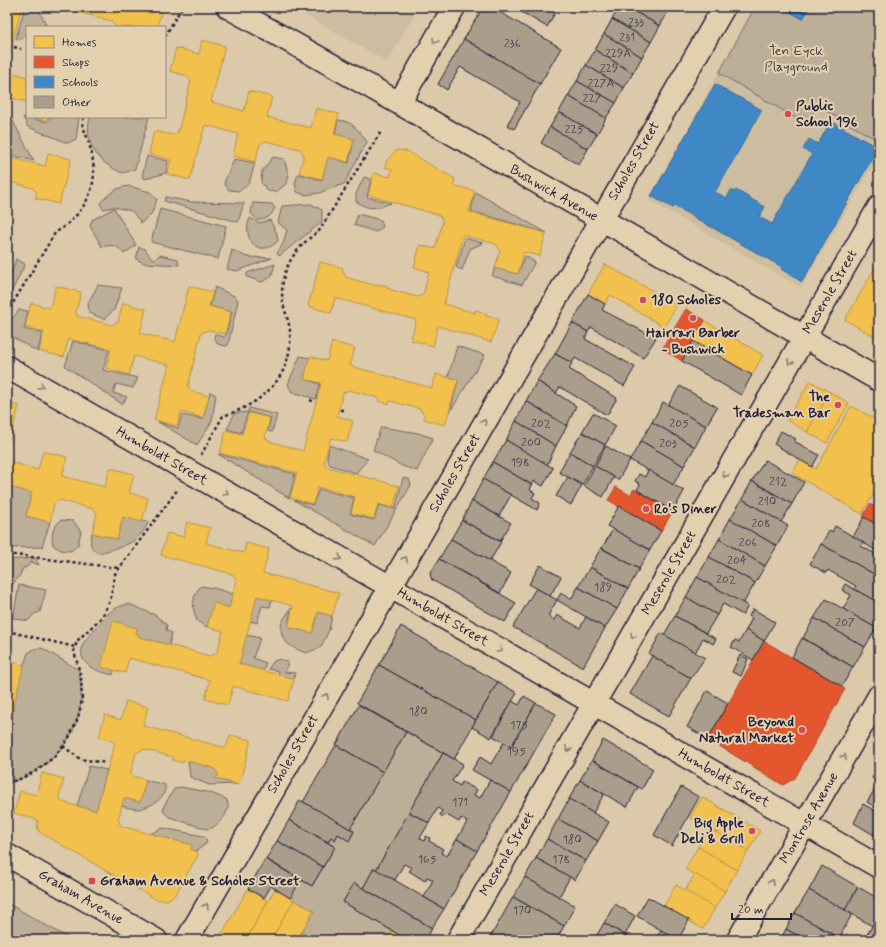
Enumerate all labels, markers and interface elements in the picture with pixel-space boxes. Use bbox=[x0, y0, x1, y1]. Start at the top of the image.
house number: 233 bbox=[628, 15, 644, 31]
legend bbox=[26, 26, 166, 118]
house number: 231 bbox=[619, 30, 635, 46]
text: Homes bbox=[62, 35, 97, 51]
house number: 236 bbox=[504, 36, 521, 52]
one-way arrow bbox=[433, 37, 440, 44]
park label: Ten Eyck Playground bbox=[764, 42, 828, 76]
house number: 229A bbox=[605, 46, 631, 62]
text: Shops bbox=[62, 55, 89, 71]
house number: 229 bbox=[600, 61, 618, 77]
text: Schools bbox=[62, 75, 98, 91]
house number: 227A bbox=[588, 76, 615, 92]
house number: 227 bbox=[583, 91, 602, 107]
text: Other bbox=[62, 95, 91, 111]
place label: Public School 196 bbox=[796, 97, 858, 131]
marker: Public School 196 bbox=[783, 109, 793, 119]
street label: Scholes Street bbox=[604, 118, 664, 204]
house number: 225 bbox=[565, 122, 584, 138]
street label: Bushwick Avenue bbox=[507, 160, 601, 226]
street label: Meserole Street bbox=[799, 246, 861, 338]
place label: 180 Scholes bbox=[651, 291, 722, 309]
marker: 180 Scholes bbox=[638, 295, 648, 305]
marker: Hairrari Barber - Bushwick bbox=[688, 313, 698, 323]
place label: Hairrari Barber - Bushwick bbox=[646, 324, 740, 358]
one-way arrow bbox=[787, 358, 794, 365]
one-way arrow bbox=[37, 382, 44, 389]
place label: The Tradesman Bar bbox=[733, 388, 831, 422]
marker: The Tradesman Bar bbox=[833, 400, 843, 410]
house number: 202 bbox=[531, 416, 551, 432]
house number: 205 bbox=[669, 416, 689, 432]
one-way arrow bbox=[480, 419, 487, 426]
street label: Humboldt Street bbox=[113, 422, 212, 490]
street label: Scholes Street bbox=[425, 430, 485, 516]
house number: 200 bbox=[521, 435, 541, 451]
house number: 203 bbox=[659, 436, 677, 452]
house number: 198 bbox=[511, 455, 530, 471]
one-way arrow bbox=[723, 471, 730, 478]
house number: 212 bbox=[769, 474, 787, 490]
one-way arrow bbox=[222, 489, 229, 496]
house number: 210 bbox=[758, 494, 776, 510]
place label: Ro's Diner bbox=[654, 500, 717, 518]
marker: Ro's Diner bbox=[641, 504, 651, 514]
house number: 208 bbox=[751, 516, 771, 532]
street label: Meserole Street bbox=[638, 527, 700, 619]
house number: 206 bbox=[739, 535, 758, 551]
one-way arrow bbox=[335, 553, 342, 560]
house number: 204 bbox=[727, 553, 747, 569]
one-way arrow bbox=[401, 556, 408, 563]
house number: 202 bbox=[716, 572, 736, 588]
house number: 189 bbox=[594, 580, 612, 596]
street label: Humboldt Street bbox=[394, 583, 493, 651]
house number: 207 bbox=[835, 615, 855, 631]
one-way arrow bbox=[630, 632, 637, 639]
one-way arrow bbox=[496, 646, 504, 653]
one-way arrow bbox=[322, 693, 329, 700]
house number: 180 bbox=[408, 704, 428, 720]
street label: Scholes Street bbox=[263, 711, 323, 797]
place label: Beyond Natural Market bbox=[699, 713, 794, 747]
house number: 175 bbox=[510, 718, 528, 734]
marker: Beyond Natural Market bbox=[797, 725, 807, 735]
house number: 195 bbox=[506, 744, 526, 760]
street label: Humboldt Street bbox=[675, 744, 774, 812]
one-way arrow bbox=[565, 745, 572, 752]
one-way arrow bbox=[839, 754, 846, 761]
street label: Montrose Avenue bbox=[776, 769, 842, 867]
house number: 171 bbox=[452, 795, 468, 811]
street label: Meserole Street bbox=[476, 808, 538, 900]
place label: Big Apple Deli & Grill bbox=[680, 814, 744, 848]
marker: Big Apple Deli & Grill bbox=[747, 826, 757, 836]
house number: 180 bbox=[562, 832, 582, 848]
house number: 165 bbox=[418, 852, 437, 868]
house number: 178 bbox=[552, 852, 570, 868]
street label: Graham Avenue bbox=[35, 865, 127, 929]
place label: Graham Avenue & Scholes Street bbox=[100, 872, 300, 890]
marker: Graham Avenue & Scholes Street bbox=[87, 876, 97, 886]
one-way arrow bbox=[767, 879, 774, 886]
scale bar bbox=[732, 895, 791, 921]
text: 20 m bbox=[738, 902, 764, 918]
one-way arrow bbox=[202, 903, 209, 910]
house number: 170 bbox=[513, 903, 531, 919]

